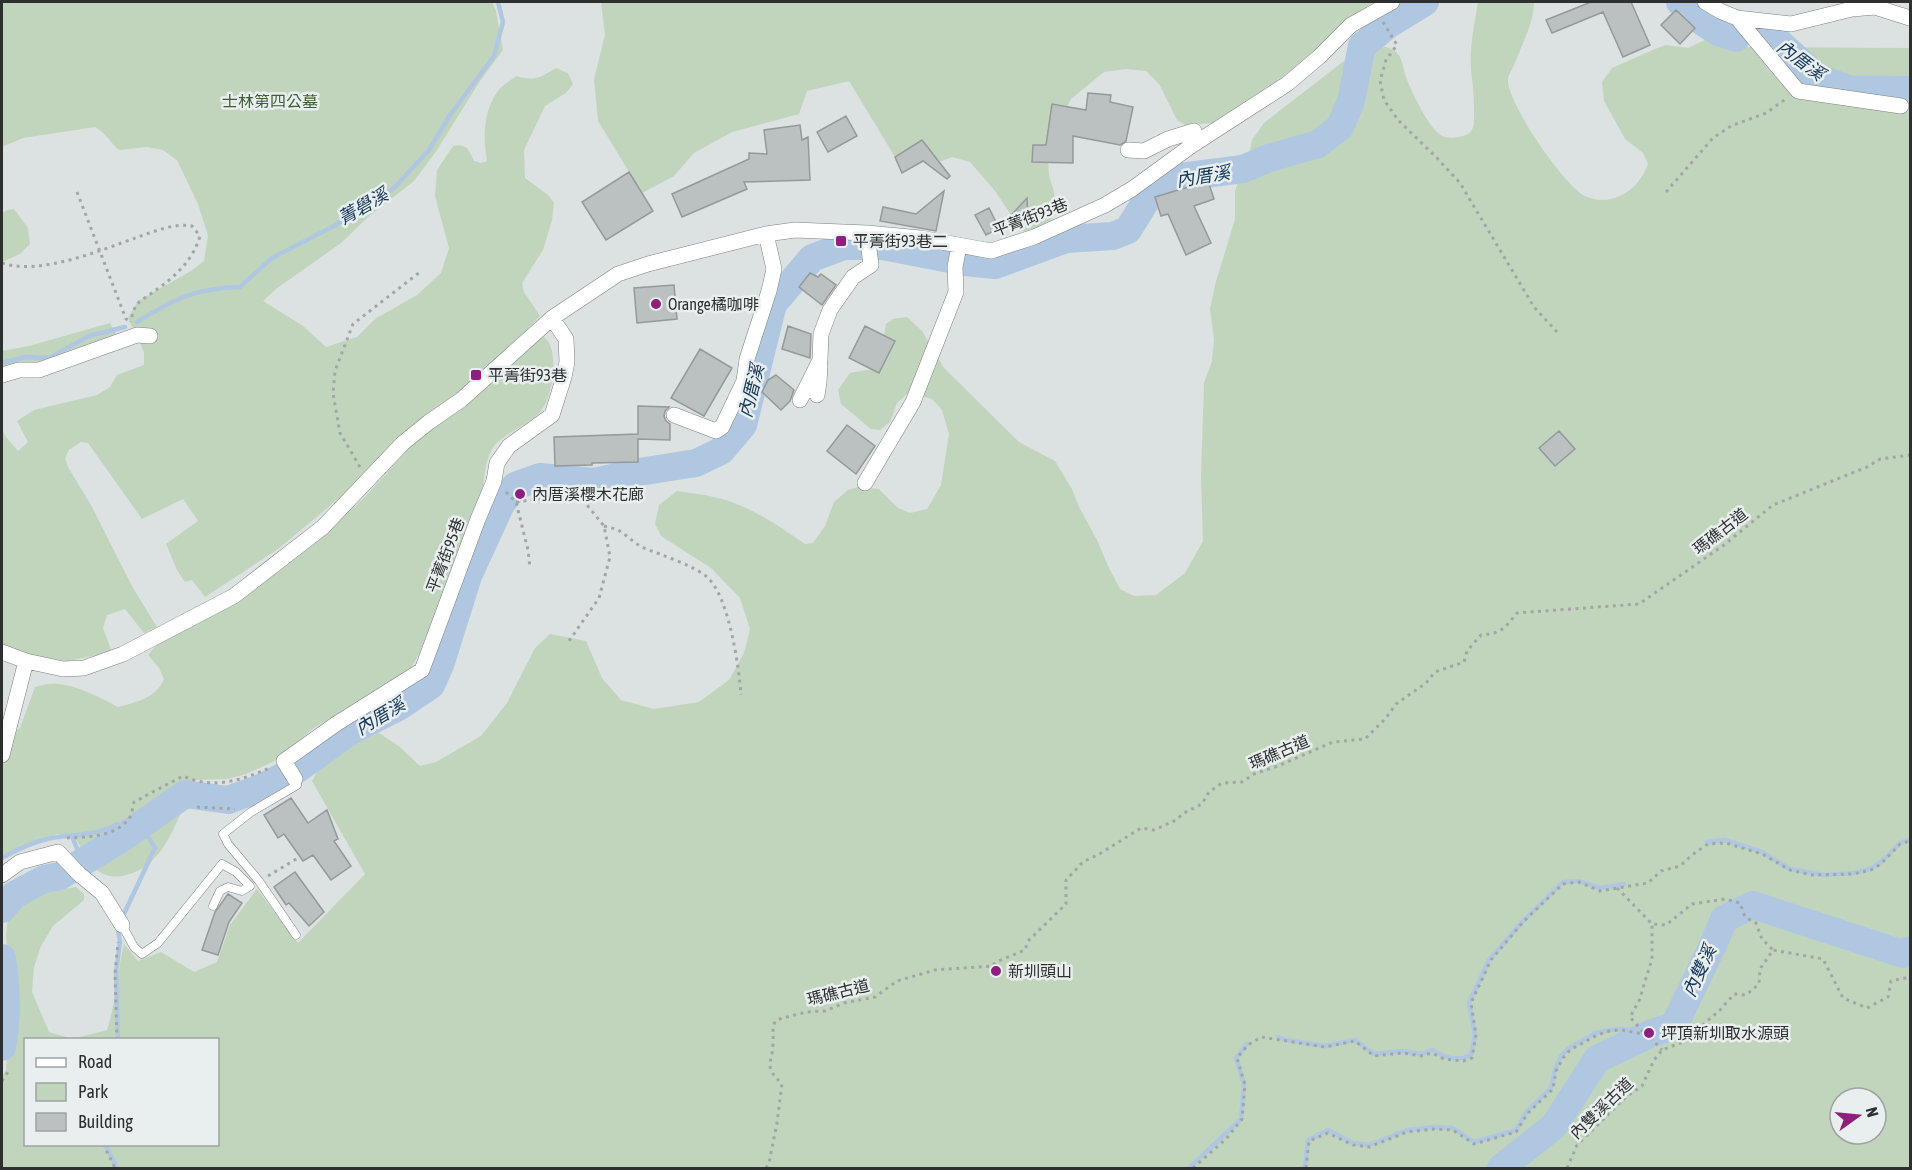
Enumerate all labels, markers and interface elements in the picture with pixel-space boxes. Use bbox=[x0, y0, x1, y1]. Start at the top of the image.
water label: 內厝溪 bbox=[1773, 35, 1831, 86]
park label: 士林第四公墓 bbox=[222, 92, 318, 110]
water label: 內厝溪 bbox=[1175, 161, 1234, 191]
water label: 菁礐溪 bbox=[334, 182, 394, 229]
street label: 平菁街93巷 bbox=[990, 194, 1070, 240]
place label: 平菁街93巷二 bbox=[853, 232, 948, 250]
marker: 平菁街93巷二 bbox=[834, 234, 848, 248]
place label: Orange橘咖啡 bbox=[668, 295, 759, 314]
marker: Orange橘咖啡 bbox=[649, 297, 663, 311]
water label: 內厝溪 bbox=[734, 359, 768, 420]
place label: 平菁街93巷 bbox=[488, 366, 567, 384]
marker: 平菁街93巷 bbox=[469, 368, 483, 382]
place label: 內厝溪櫻木花廊 bbox=[532, 485, 644, 503]
marker: 內厝溪櫻木花廊 bbox=[513, 487, 527, 501]
street label: 瑪礁古道 bbox=[1689, 504, 1751, 558]
street label: 平菁街95巷 bbox=[422, 515, 468, 595]
water label: 內厝溪 bbox=[351, 692, 411, 739]
street label: 瑪礁古道 bbox=[1246, 731, 1312, 773]
water label: 內雙溪 bbox=[1678, 939, 1721, 1000]
place label: 新圳頭山 bbox=[1008, 962, 1072, 980]
marker: 新圳頭山 bbox=[989, 964, 1003, 978]
street label: 瑪礁古道 bbox=[805, 976, 871, 1008]
place label: 坪頂新圳取水源頭 bbox=[1661, 1024, 1789, 1042]
marker: 坪頂新圳取水源頭 bbox=[1642, 1026, 1656, 1040]
legend bbox=[24, 1038, 219, 1146]
text: Road bbox=[78, 1051, 112, 1072]
street label: 內雙溪古道 bbox=[1566, 1074, 1636, 1142]
text: Park bbox=[78, 1081, 108, 1102]
north arrow bbox=[1828, 1086, 1888, 1146]
text: N bbox=[1863, 1105, 1882, 1119]
text: Building bbox=[78, 1111, 133, 1132]

